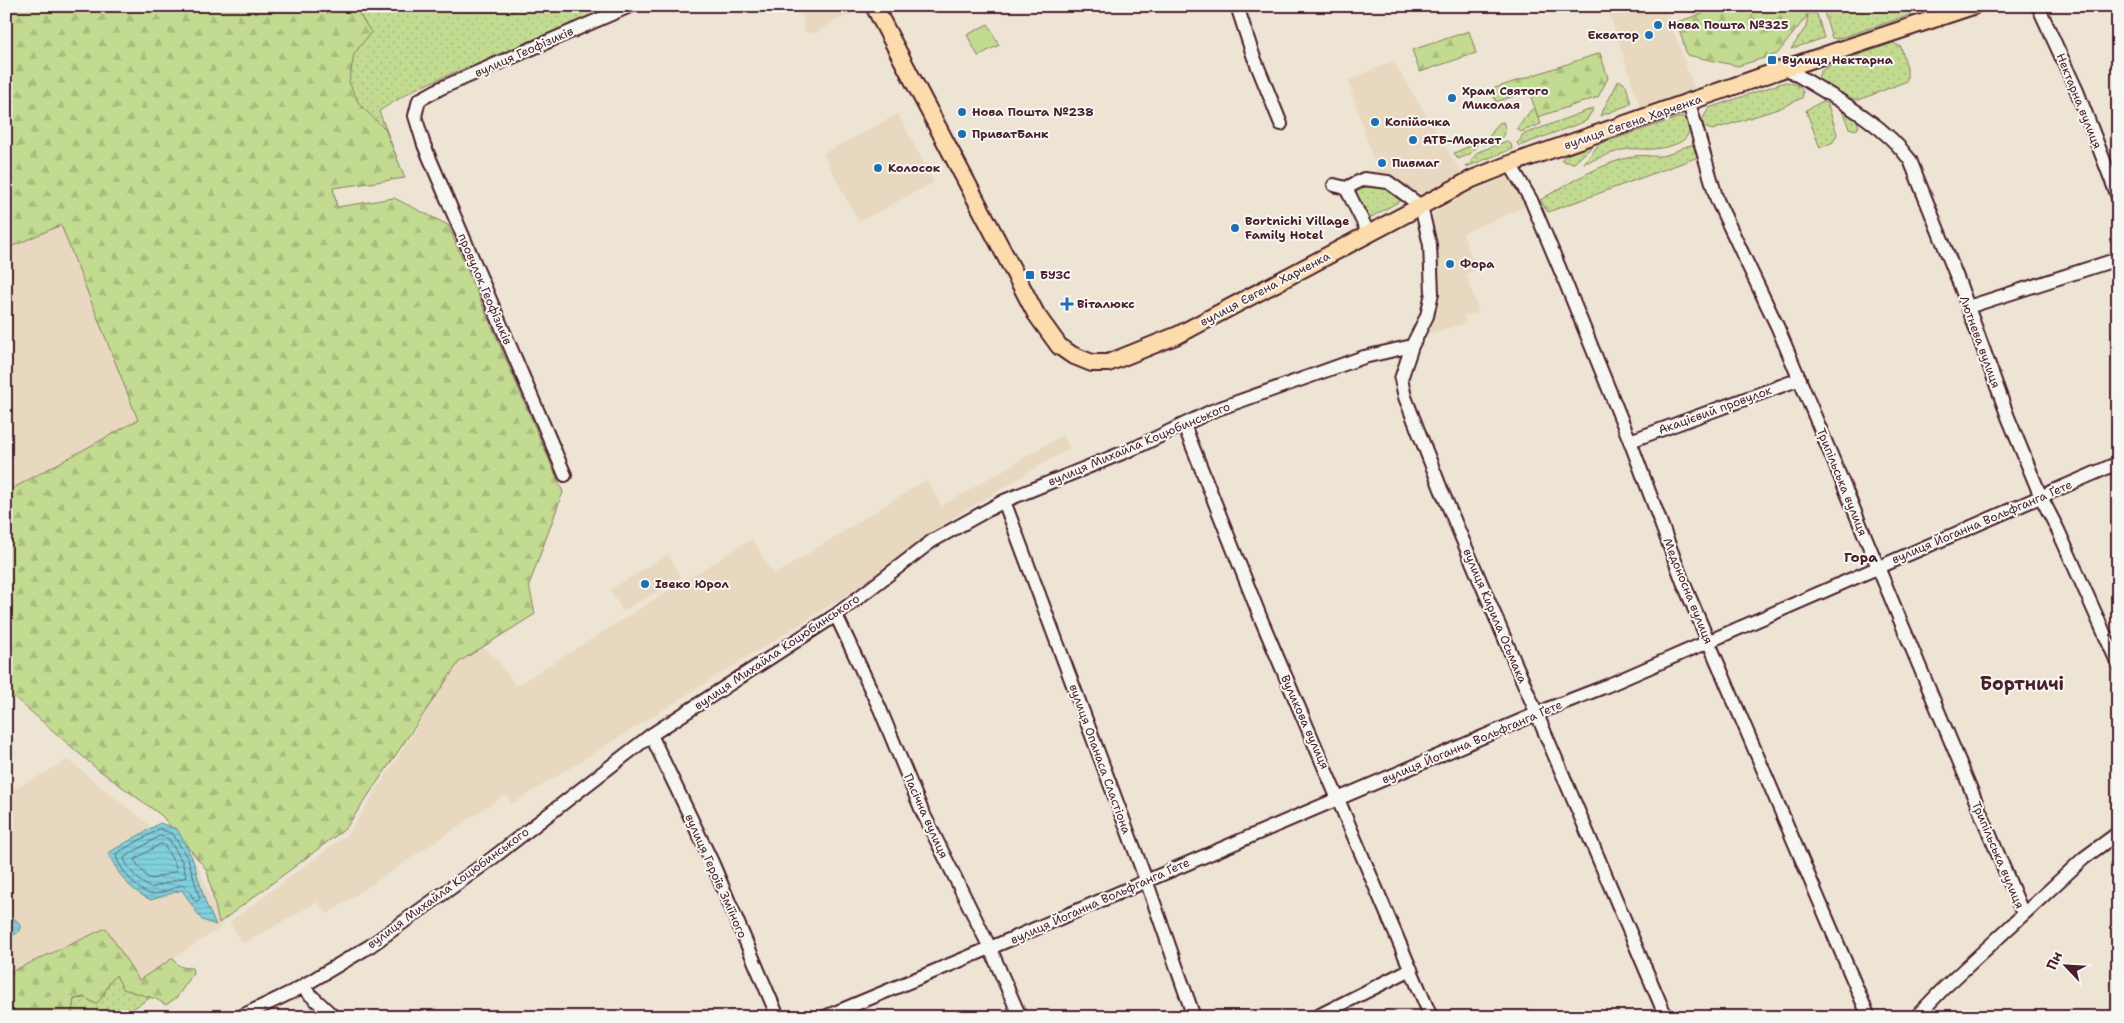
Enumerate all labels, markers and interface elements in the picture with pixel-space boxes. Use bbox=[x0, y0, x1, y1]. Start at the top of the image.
place label: Нова Пошта №325 bbox=[1668, 17, 1788, 33]
marker: Нова Пошта №325 bbox=[1652, 19, 1664, 31]
street label: вулиця Геофізиків bbox=[472, 23, 576, 81]
place label: Екватор bbox=[1588, 27, 1639, 43]
marker: Екватор bbox=[1643, 29, 1655, 41]
street label: Нектарна вулиця bbox=[2052, 51, 2106, 151]
place label: Вулиця Нектарна bbox=[1782, 52, 1894, 68]
marker: Вулиця Нектарна bbox=[1766, 54, 1778, 66]
place label: Храм Святого Миколая bbox=[1462, 83, 1549, 113]
street label: вулиця Євгена Харченка bbox=[1562, 91, 1705, 153]
marker: Храм Святого Миколая bbox=[1446, 92, 1458, 104]
place label: Нова Пошта №238 bbox=[972, 104, 1094, 120]
marker: Нова Пошта №238 bbox=[956, 106, 968, 118]
place label: Копійочка bbox=[1385, 114, 1451, 130]
marker: Копійочка bbox=[1369, 116, 1381, 128]
place label: ПриватБанк bbox=[972, 126, 1049, 142]
marker: ПриватБанк bbox=[956, 128, 968, 140]
place label: АТБ-Маркет bbox=[1423, 132, 1502, 148]
marker: АТБ-Маркет bbox=[1407, 134, 1419, 146]
place label: Пивмаг bbox=[1392, 155, 1440, 171]
marker: Пивмаг bbox=[1376, 157, 1388, 169]
place label: Колосок bbox=[888, 160, 941, 176]
marker: Колосок bbox=[872, 162, 884, 174]
place label: Bortnichi Village Family Hotel bbox=[1245, 213, 1349, 243]
marker: Bortnichi Village Family Hotel bbox=[1229, 222, 1241, 234]
street label: провулок Геофізиків bbox=[454, 231, 516, 347]
street label: вулиця Євгена Харченка bbox=[1197, 248, 1333, 330]
place label: Фора bbox=[1460, 256, 1495, 272]
marker: Фора bbox=[1444, 258, 1456, 270]
place label: БУЗС bbox=[1040, 267, 1070, 283]
marker: БУЗС bbox=[1024, 269, 1036, 281]
street label: Лютнева вулиця bbox=[1956, 294, 2004, 390]
place label: Віталюкс bbox=[1077, 296, 1135, 312]
marker: Віталюкс bbox=[1061, 298, 1073, 310]
street label: Акацієвий провулок bbox=[1656, 382, 1775, 438]
street label: вулиця Михайла Коцюбинського bbox=[1045, 398, 1233, 490]
street label: Трипільська вулиця bbox=[1813, 426, 1871, 538]
street label: вулиця Йоганна Вольфганга Ґете bbox=[1889, 477, 2075, 567]
street label: Медоносна вулиця bbox=[1659, 536, 1717, 646]
street label: вулиця Кирила Осьмака bbox=[1459, 546, 1531, 686]
district label: Гора bbox=[1844, 548, 1878, 566]
place label: Івеко Юрол bbox=[655, 576, 730, 592]
marker: Івеко Юрол bbox=[639, 578, 651, 590]
street label: вулиця Михайла Коцюбинського bbox=[691, 590, 863, 714]
street label: Вуликова вулиця bbox=[1277, 672, 1333, 772]
district label: Бортничі bbox=[1980, 672, 2064, 696]
street label: вулиця Опанаса Сластіона bbox=[1065, 682, 1135, 837]
street label: вулиця Йоганна Вольфганга Ґете bbox=[1379, 697, 1565, 787]
street label: Пасічна вулиця bbox=[900, 771, 952, 861]
street label: Трипільська вулиця bbox=[1968, 799, 2028, 911]
street label: вулиця Героїв Зміїного bbox=[681, 811, 751, 941]
street label: вулиця Михайла Коцюбинського bbox=[364, 824, 532, 952]
street label: вулиця Йоганна Вольфганга Ґете bbox=[1008, 854, 1192, 948]
north arrow bbox=[2042, 940, 2092, 990]
text: Пн bbox=[2042, 948, 2066, 973]

